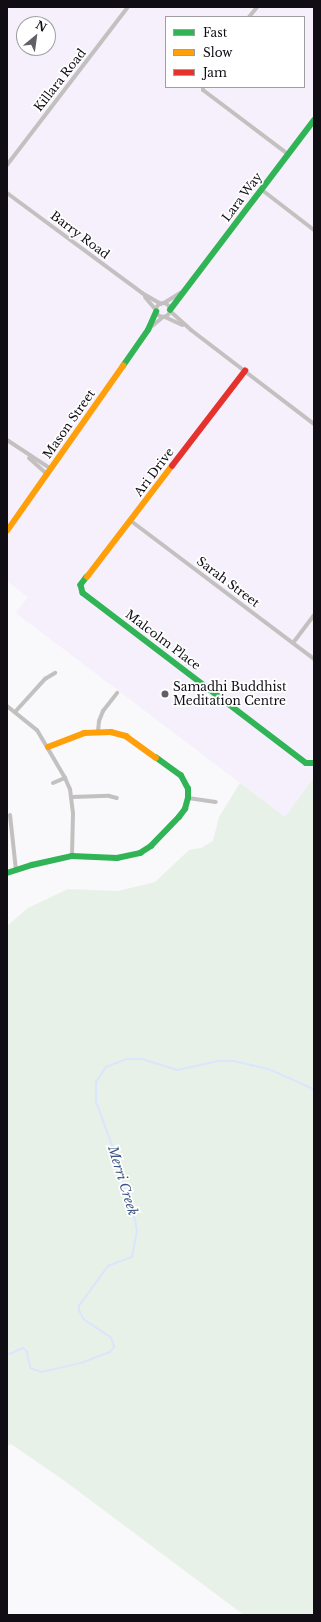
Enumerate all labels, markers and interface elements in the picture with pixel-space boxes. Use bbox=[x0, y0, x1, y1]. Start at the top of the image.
north arrow bbox=[16, 16, 56, 56]
legend bbox=[165, 16, 305, 88]
text: N bbox=[33, 18, 49, 35]
text: Fast bbox=[203, 25, 227, 40]
text: Slow bbox=[203, 45, 232, 60]
street label: Killara Road bbox=[31, 46, 89, 114]
text: Jam bbox=[203, 65, 227, 80]
street label: Lara Way bbox=[219, 169, 265, 225]
street label: Barry Road bbox=[48, 208, 112, 262]
street label: Mason Street bbox=[40, 387, 98, 461]
street label: Ari Drive bbox=[131, 445, 177, 499]
street label: Sarah Street bbox=[194, 554, 262, 610]
street label: Malcolm Place bbox=[123, 607, 203, 673]
place label: Samadhi Buddhist Meditation Centre bbox=[173, 680, 287, 708]
marker: Samadhi Buddhist Meditation Centre bbox=[160, 689, 170, 699]
water label: Merri Creek bbox=[104, 1144, 140, 1218]

